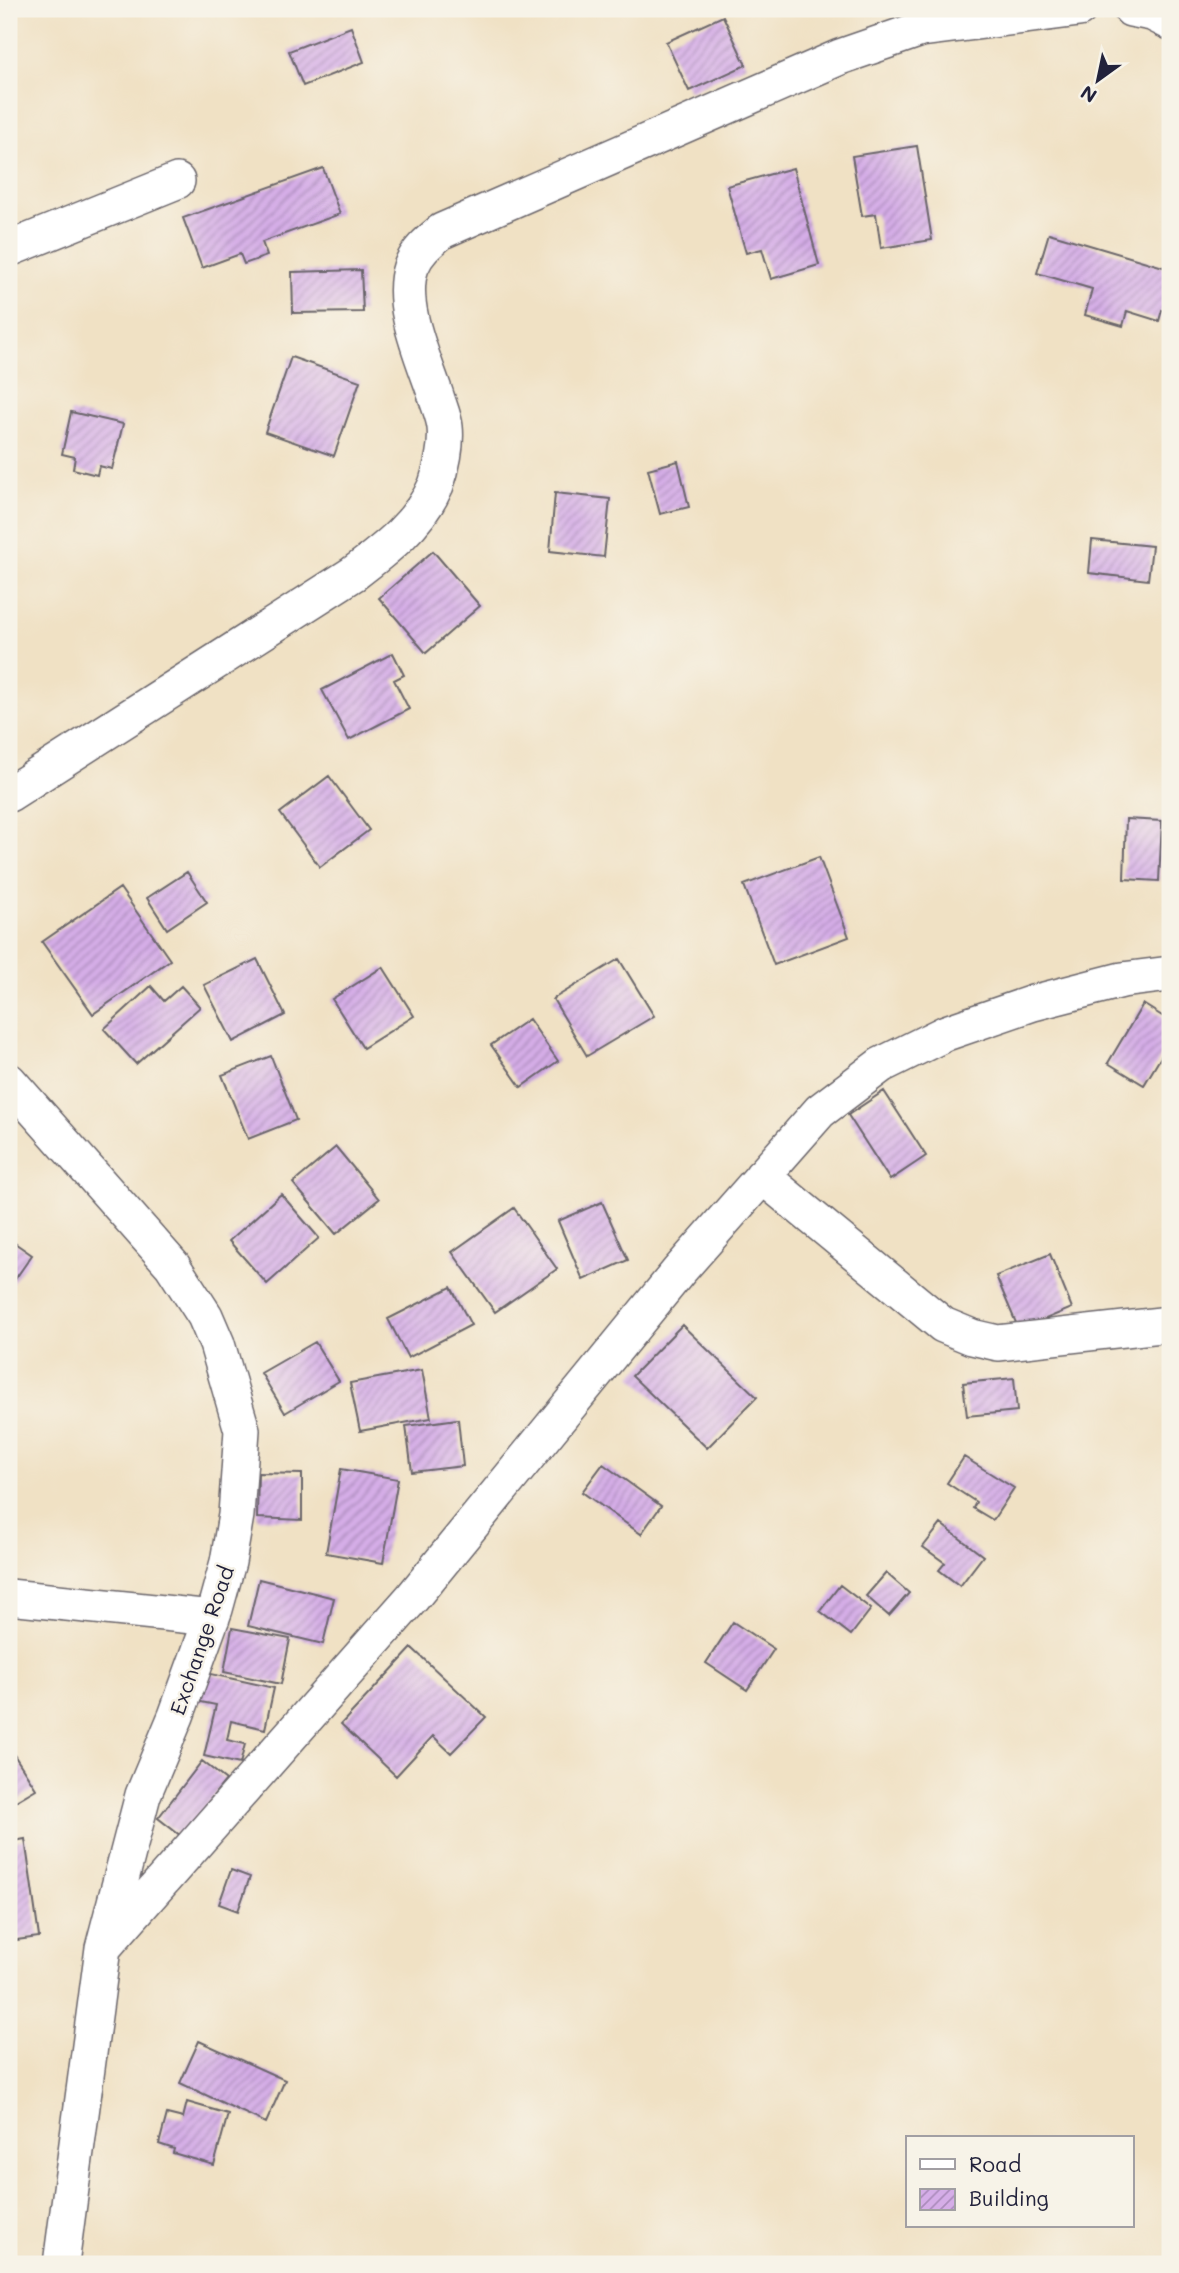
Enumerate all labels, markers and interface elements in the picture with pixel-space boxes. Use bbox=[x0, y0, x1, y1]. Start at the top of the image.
north arrow bbox=[1064, 46, 1134, 116]
text: N bbox=[1076, 80, 1101, 109]
street label: Exchange Road bbox=[163, 1562, 239, 1718]
legend bbox=[906, 2136, 1134, 2228]
text: Road bbox=[969, 2150, 1021, 2177]
text: Building bbox=[969, 2184, 1049, 2211]

